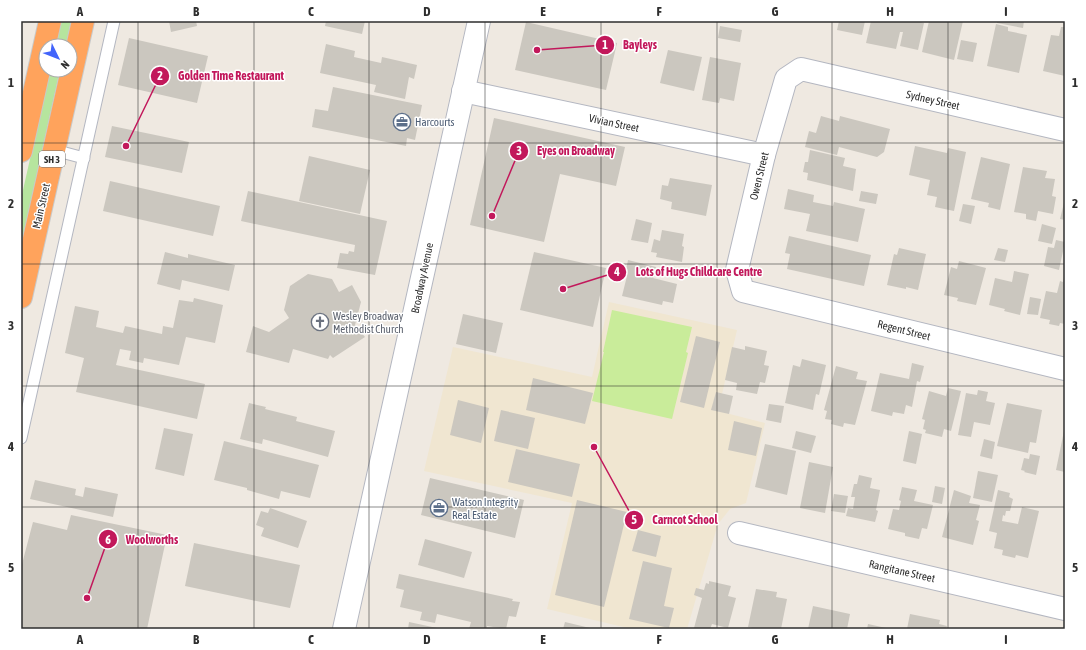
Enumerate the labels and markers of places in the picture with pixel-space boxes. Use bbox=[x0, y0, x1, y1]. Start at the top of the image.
callout: Bayleys bbox=[595, 33, 665, 57]
callout: Golden Time Restaurant bbox=[150, 64, 292, 88]
office icon: Harcourts bbox=[392, 112, 412, 132]
place label: Harcourts bbox=[415, 116, 455, 128]
callout: Eyes on Broadway bbox=[509, 139, 623, 163]
callout: Lots of Hugs Childcare Centre bbox=[607, 260, 770, 284]
place label: Wesley Broadway Methodist Church bbox=[333, 310, 404, 335]
church icon: Wesley Broadway Methodist Church bbox=[310, 312, 330, 332]
place label: Watson Integrity Real Estate bbox=[452, 496, 519, 521]
office icon: Watson Integrity Real Estate bbox=[429, 498, 449, 518]
callout: Carncot School bbox=[624, 508, 725, 532]
callout: Woolworths bbox=[98, 527, 187, 551]

